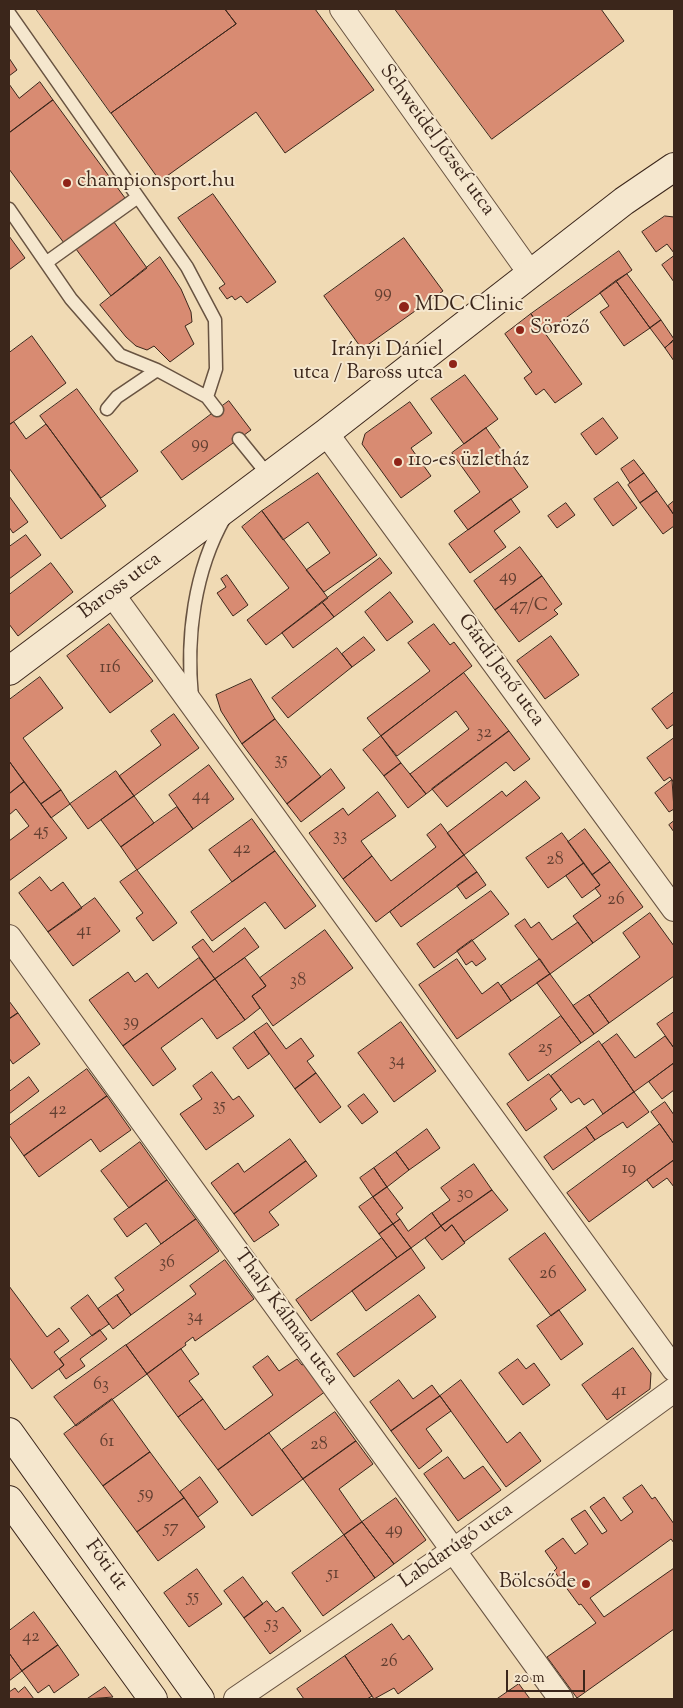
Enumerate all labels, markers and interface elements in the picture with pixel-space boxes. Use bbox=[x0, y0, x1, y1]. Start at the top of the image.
street label: Schweidel József utca bbox=[373, 61, 499, 221]
place label: championsport.hu bbox=[77, 171, 235, 195]
marker: championsport.hu bbox=[61, 177, 73, 189]
house number: 99 bbox=[374, 283, 392, 305]
place label: MDC Clinic bbox=[415, 295, 523, 319]
marker: MDC Clinic bbox=[397, 300, 411, 314]
place label: Söröző bbox=[530, 318, 590, 342]
marker: Söröző bbox=[514, 324, 526, 336]
place label: Irányi Dániel utca / Baross utca bbox=[293, 340, 443, 387]
marker: Irányi Dániel utca / Baross utca bbox=[447, 358, 459, 370]
house number: 99 bbox=[191, 434, 209, 456]
place label: 110-es üzletház bbox=[408, 450, 529, 474]
marker: 110-es üzletház bbox=[392, 456, 404, 468]
street label: Baross utca bbox=[75, 548, 167, 626]
house number: 49 bbox=[499, 567, 517, 589]
house number: 47/C bbox=[510, 596, 548, 618]
street label: Gárdi Jenő utca bbox=[451, 610, 549, 732]
house number: 116 bbox=[99, 658, 121, 680]
house number: 32 bbox=[476, 723, 492, 745]
house number: 35 bbox=[274, 750, 288, 772]
house number: 44 bbox=[192, 786, 210, 808]
house number: 45 bbox=[33, 821, 49, 843]
house number: 33 bbox=[333, 826, 347, 848]
house number: 42 bbox=[233, 839, 251, 861]
house number: 28 bbox=[546, 850, 564, 872]
house number: 26 bbox=[607, 890, 625, 912]
house number: 41 bbox=[76, 921, 92, 943]
house number: 38 bbox=[290, 971, 306, 993]
house number: 39 bbox=[123, 1012, 139, 1034]
house number: 25 bbox=[538, 1038, 552, 1060]
house number: 34 bbox=[389, 1051, 405, 1073]
house number: 35 bbox=[212, 1096, 226, 1118]
house number: 42 bbox=[49, 1100, 67, 1122]
house number: 19 bbox=[622, 1159, 636, 1181]
house number: 30 bbox=[457, 1184, 473, 1206]
street label: Thaly Kálmán utca bbox=[228, 1245, 342, 1391]
house number: 36 bbox=[159, 1253, 175, 1275]
house number: 26 bbox=[539, 1264, 557, 1286]
house number: 34 bbox=[187, 1307, 203, 1329]
house number: 63 bbox=[93, 1375, 109, 1397]
house number: 41 bbox=[611, 1381, 627, 1403]
house number: 61 bbox=[100, 1432, 114, 1454]
house number: 28 bbox=[310, 1435, 328, 1457]
house number: 59 bbox=[139, 1484, 153, 1506]
street label: Labdarúgó utca bbox=[396, 1499, 518, 1595]
house number: 57 bbox=[163, 1518, 179, 1540]
house number: 49 bbox=[385, 1520, 403, 1542]
street label: Fóti út bbox=[79, 1536, 131, 1596]
house number: 51 bbox=[327, 1564, 339, 1586]
place label: Bölcsőde bbox=[499, 1572, 576, 1596]
marker: Bölcsőde bbox=[580, 1578, 592, 1590]
house number: 55 bbox=[187, 1587, 199, 1609]
house number: 53 bbox=[265, 1614, 279, 1636]
house number: 42 bbox=[22, 1627, 40, 1649]
house number: 26 bbox=[380, 1652, 398, 1674]
scale bar bbox=[508, 1660, 587, 1692]
text: 20 m bbox=[514, 1668, 545, 1689]

